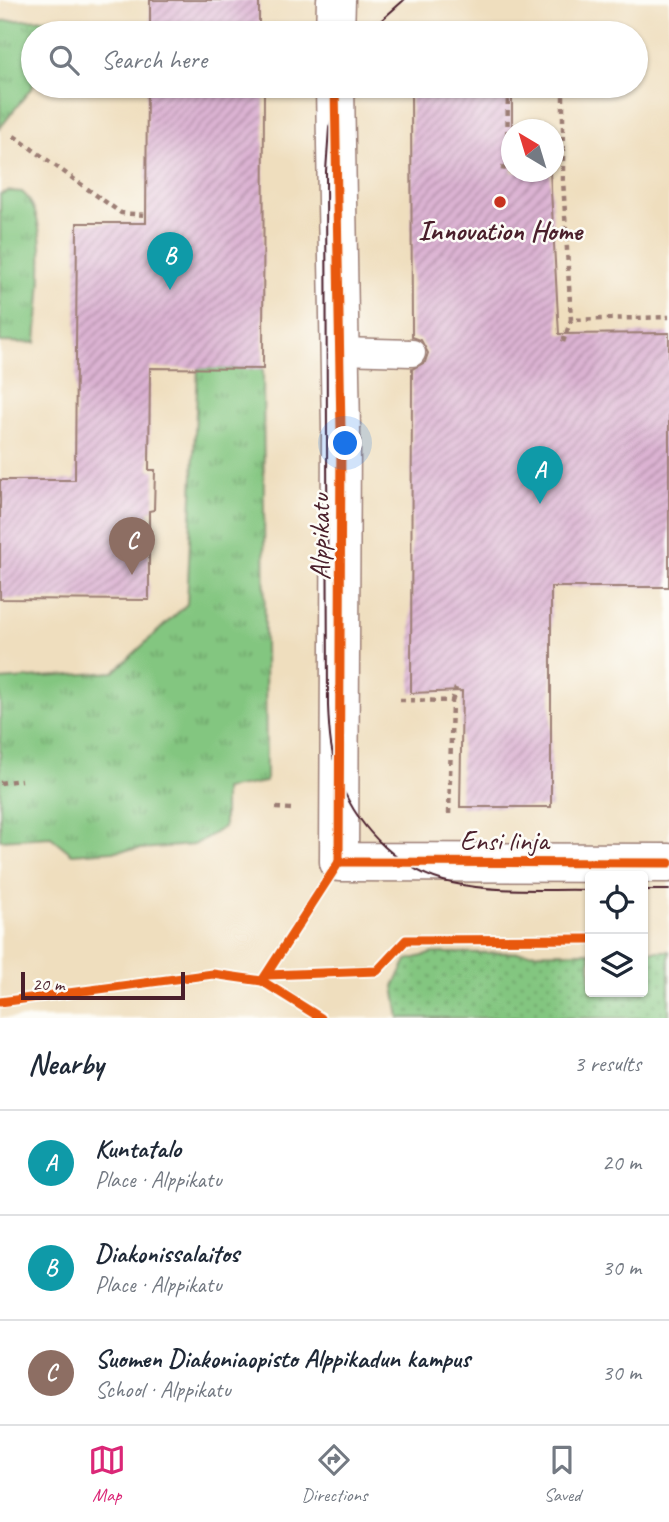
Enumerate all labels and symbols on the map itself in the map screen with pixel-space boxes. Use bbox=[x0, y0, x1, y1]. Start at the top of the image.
north arrow bbox=[501, 119, 564, 182]
marker: Innovation Home bbox=[492, 194, 508, 210]
place label: Innovation Home bbox=[418, 213, 585, 248]
pin: B bbox=[147, 232, 193, 290]
your location bbox=[328, 426, 362, 460]
pin: A bbox=[517, 446, 563, 504]
street label: Alppikatu bbox=[302, 492, 337, 580]
pin: C bbox=[109, 517, 155, 575]
street label: Ensi linja bbox=[460, 823, 551, 858]
scale bar bbox=[21, 969, 186, 1001]

